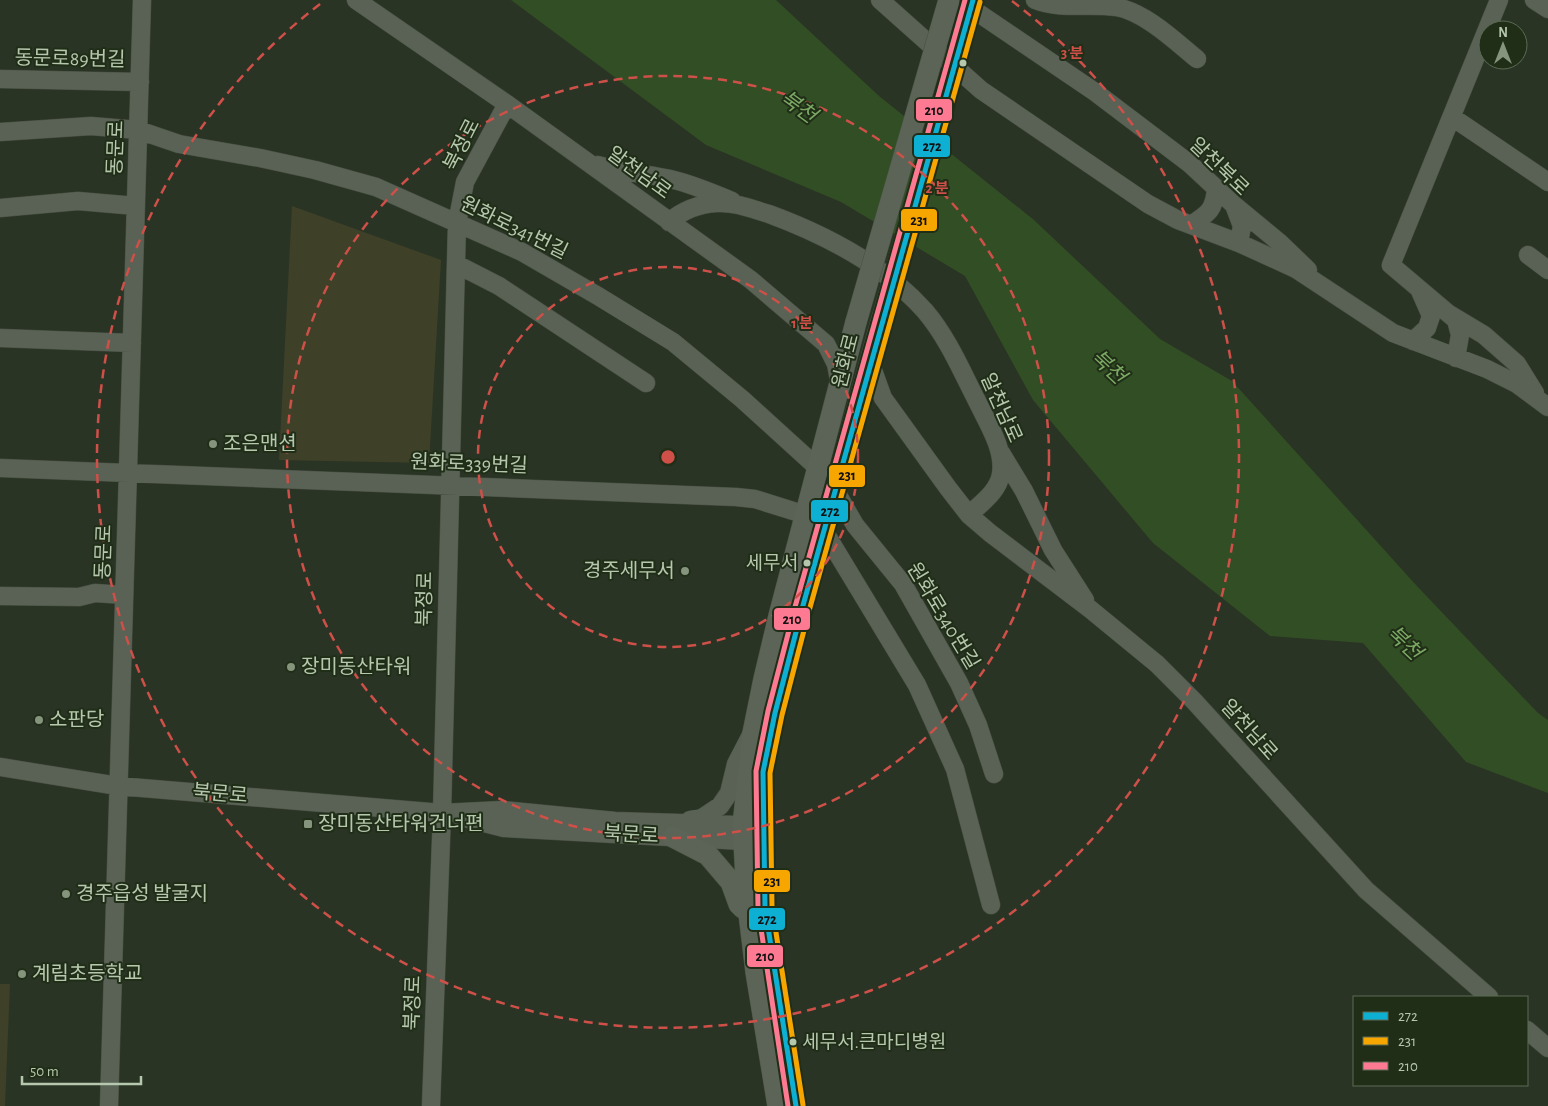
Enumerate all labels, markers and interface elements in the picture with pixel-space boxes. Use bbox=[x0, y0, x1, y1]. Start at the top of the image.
north arrow bbox=[1478, 20, 1528, 70]
text: N bbox=[1498, 26, 1508, 40]
text: 3 분 bbox=[1061, 46, 1083, 61]
street label: 동문로89번길 bbox=[14, 47, 126, 70]
unlabelled marker bbox=[958, 58, 968, 68]
water label: 북천 bbox=[776, 86, 823, 128]
line badge: 210 bbox=[915, 98, 953, 122]
text: 210 bbox=[925, 104, 943, 118]
street label: 북정로 bbox=[440, 115, 483, 174]
street label: 동문로 bbox=[105, 120, 127, 176]
line badge: 272 bbox=[913, 134, 951, 158]
street label: 알천북로 bbox=[1186, 134, 1253, 200]
text: 272 bbox=[922, 140, 942, 154]
street label: 알천남로 bbox=[603, 142, 675, 203]
text: 2 분 bbox=[925, 181, 949, 196]
street label: 원화로341번길 bbox=[457, 193, 571, 263]
line badge: 231 bbox=[900, 208, 938, 232]
text: 231 bbox=[910, 214, 928, 228]
text: 1 분 bbox=[791, 316, 813, 331]
street label: 원화로 bbox=[829, 332, 862, 390]
water label: 북천 bbox=[1087, 345, 1132, 390]
street label: 알천남로 bbox=[977, 370, 1026, 446]
place label: 조은맨션 bbox=[223, 433, 297, 454]
marker: 조은맨션 bbox=[207, 438, 219, 450]
centre of rings bbox=[659, 448, 677, 466]
street label: 원화로339번길 bbox=[410, 451, 528, 476]
line badge: 231 bbox=[828, 464, 866, 488]
text: 231 bbox=[838, 469, 856, 483]
line badge: 272 bbox=[810, 499, 849, 523]
text: 272 bbox=[820, 505, 840, 519]
street label: 동문로 bbox=[93, 524, 115, 580]
place label: 세무서 bbox=[746, 553, 798, 573]
marker: 세무서 bbox=[802, 558, 812, 568]
street label: 원화로340번길 bbox=[903, 559, 983, 673]
place label: 경주세무서 bbox=[583, 560, 675, 581]
marker: 경주세무서 bbox=[679, 565, 691, 577]
street label: 북정로 bbox=[414, 571, 435, 627]
line badge: 210 bbox=[773, 607, 811, 631]
text: 210 bbox=[783, 613, 801, 627]
water label: 북천 bbox=[1383, 621, 1428, 666]
place label: 장미동산타워 bbox=[301, 656, 411, 677]
marker: 장미동산타워 bbox=[285, 661, 297, 673]
street label: 알천남로 bbox=[1217, 695, 1282, 764]
place label: 소판당 bbox=[49, 709, 104, 730]
marker: 소판당 bbox=[33, 714, 45, 726]
street label: 북문로 bbox=[192, 781, 248, 806]
place label: 장미동산타워건너편 bbox=[318, 813, 484, 834]
marker: 장미동산타워건너편 bbox=[302, 818, 314, 830]
street label: 북문로 bbox=[603, 823, 659, 846]
line badge: 231 bbox=[753, 869, 791, 893]
text: 231 bbox=[763, 875, 781, 889]
place label: 경주읍성 발굴지 bbox=[76, 883, 208, 904]
marker: 경주읍성 발굴지 bbox=[60, 888, 72, 900]
line badge: 272 bbox=[748, 907, 786, 931]
text: 272 bbox=[757, 913, 777, 927]
line badge: 210 bbox=[746, 944, 784, 968]
text: 210 bbox=[756, 950, 774, 964]
place label: 계림초등학교 bbox=[32, 963, 142, 984]
marker: 계림초등학교 bbox=[16, 968, 28, 980]
street label: 북정로 bbox=[401, 975, 424, 1031]
legend bbox=[1353, 996, 1528, 1086]
text: 272 bbox=[1398, 1009, 1418, 1024]
place label: 세무서.큰마디병원 bbox=[802, 1032, 946, 1052]
text: 231 bbox=[1398, 1034, 1416, 1049]
marker: 세무서.큰마디병원 bbox=[788, 1037, 798, 1047]
scale bar bbox=[22, 1054, 141, 1086]
text: 210 bbox=[1398, 1059, 1418, 1074]
text: 50 m bbox=[30, 1064, 59, 1079]

